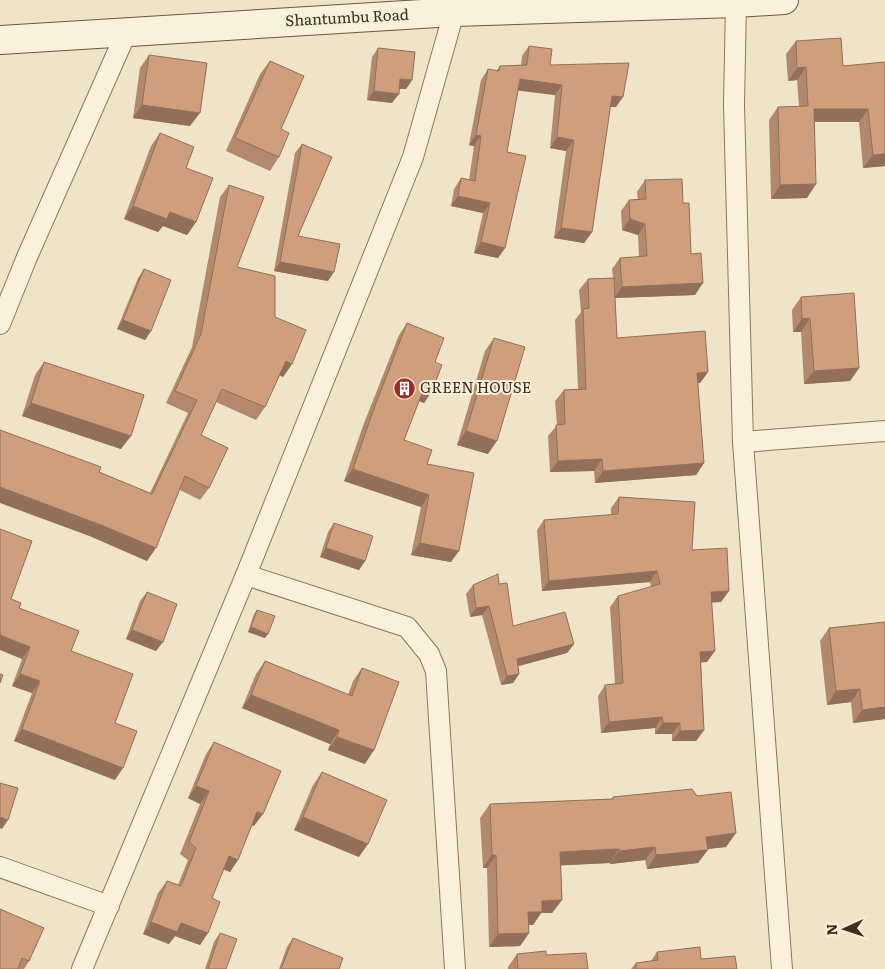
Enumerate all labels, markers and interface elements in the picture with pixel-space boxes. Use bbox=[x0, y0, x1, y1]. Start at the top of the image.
street label: Shantumbu Road bbox=[285, 2, 409, 31]
place label: GREEN HOUSE bbox=[420, 375, 531, 398]
building icon: GREEN HOUSE bbox=[392, 376, 416, 400]
north arrow bbox=[820, 904, 870, 954]
text: N bbox=[821, 923, 841, 936]

